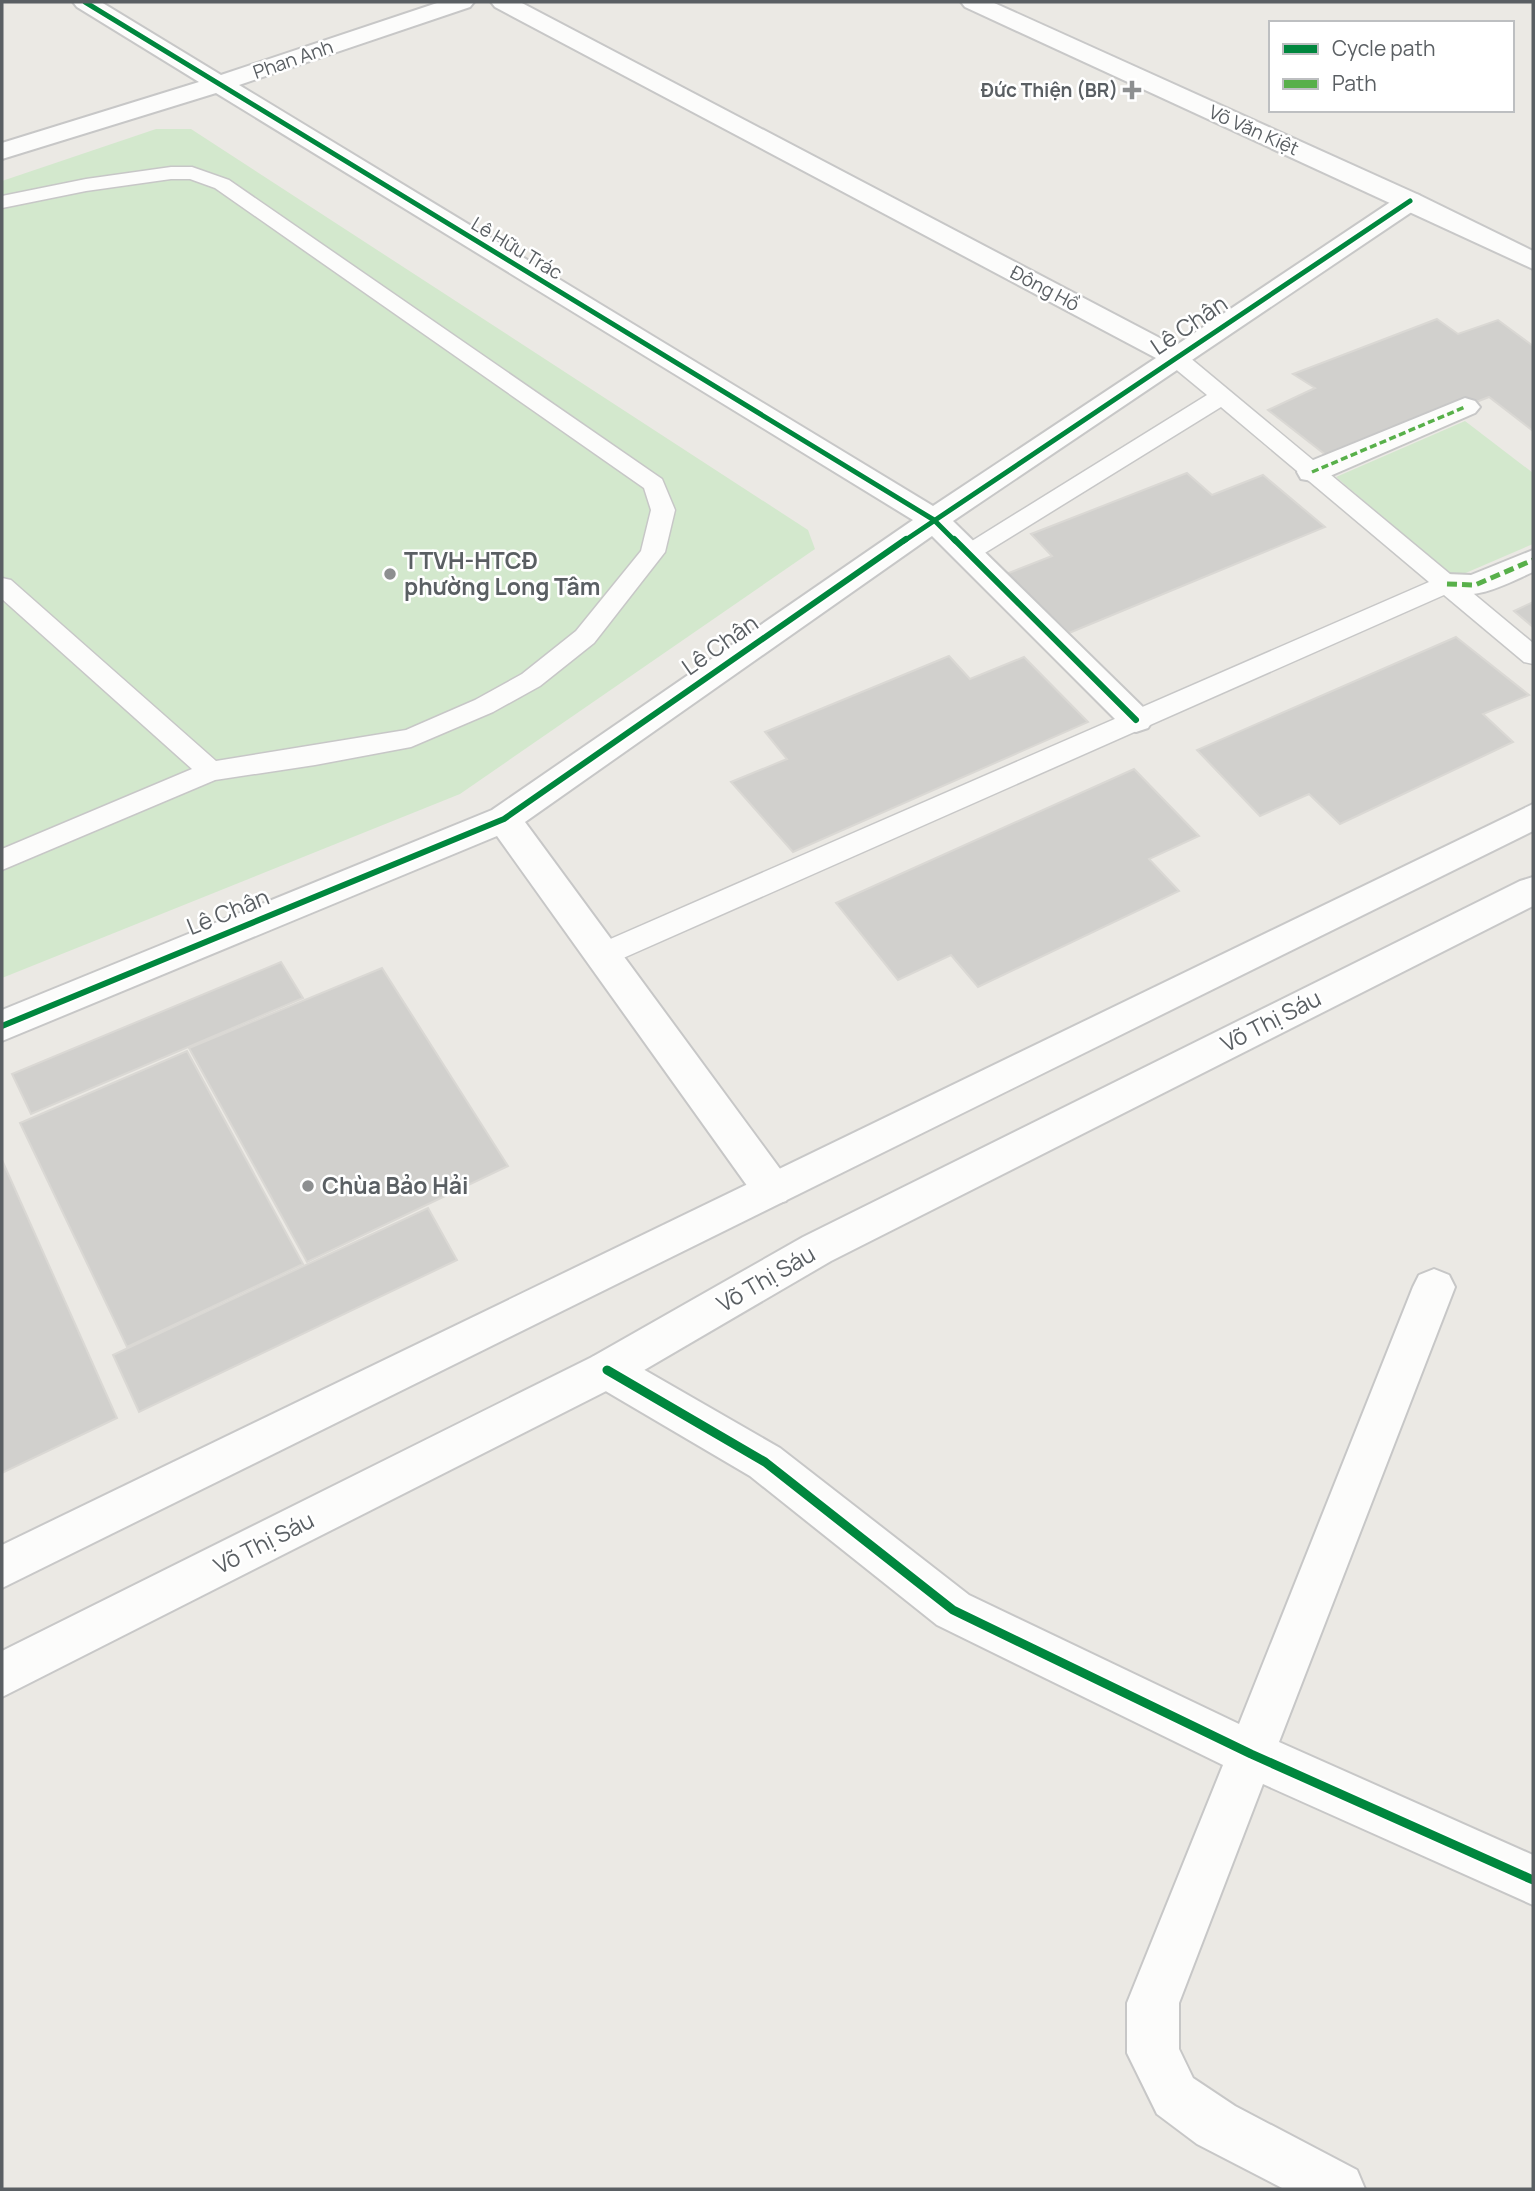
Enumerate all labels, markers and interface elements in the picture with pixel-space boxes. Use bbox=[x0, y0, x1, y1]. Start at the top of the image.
legend bbox=[1269, 21, 1514, 112]
street label: Phan Anh bbox=[250, 33, 336, 85]
text: Cycle path bbox=[1332, 34, 1435, 62]
text: Path bbox=[1332, 69, 1377, 97]
place label: Đức Thiện (BR) bbox=[981, 77, 1118, 103]
marker: Đức Thiện (BR) bbox=[1124, 82, 1140, 98]
street label: Võ Văn Kiệt bbox=[1205, 99, 1303, 161]
street label: Lê Hữu Trác bbox=[467, 211, 567, 285]
street label: Đông Hồ bbox=[1006, 259, 1084, 317]
street label: Lê Chân bbox=[1144, 287, 1233, 362]
place label: TTVH-HTCĐ phường Long Tâm bbox=[404, 544, 600, 602]
marker: TTVH-HTCĐ phường Long Tâm bbox=[382, 566, 398, 582]
street label: Lê Chân bbox=[675, 606, 764, 682]
street label: Lê Chân bbox=[182, 880, 274, 942]
street label: Võ Thị Sáu bbox=[1215, 981, 1326, 1059]
place label: Chùa Bảo Hải bbox=[322, 1169, 468, 1201]
marker: Chùa Bảo Hải bbox=[300, 1178, 316, 1194]
street label: Võ Thị Sáu bbox=[710, 1237, 821, 1319]
street label: Võ Thị Sáu bbox=[208, 1503, 319, 1581]

